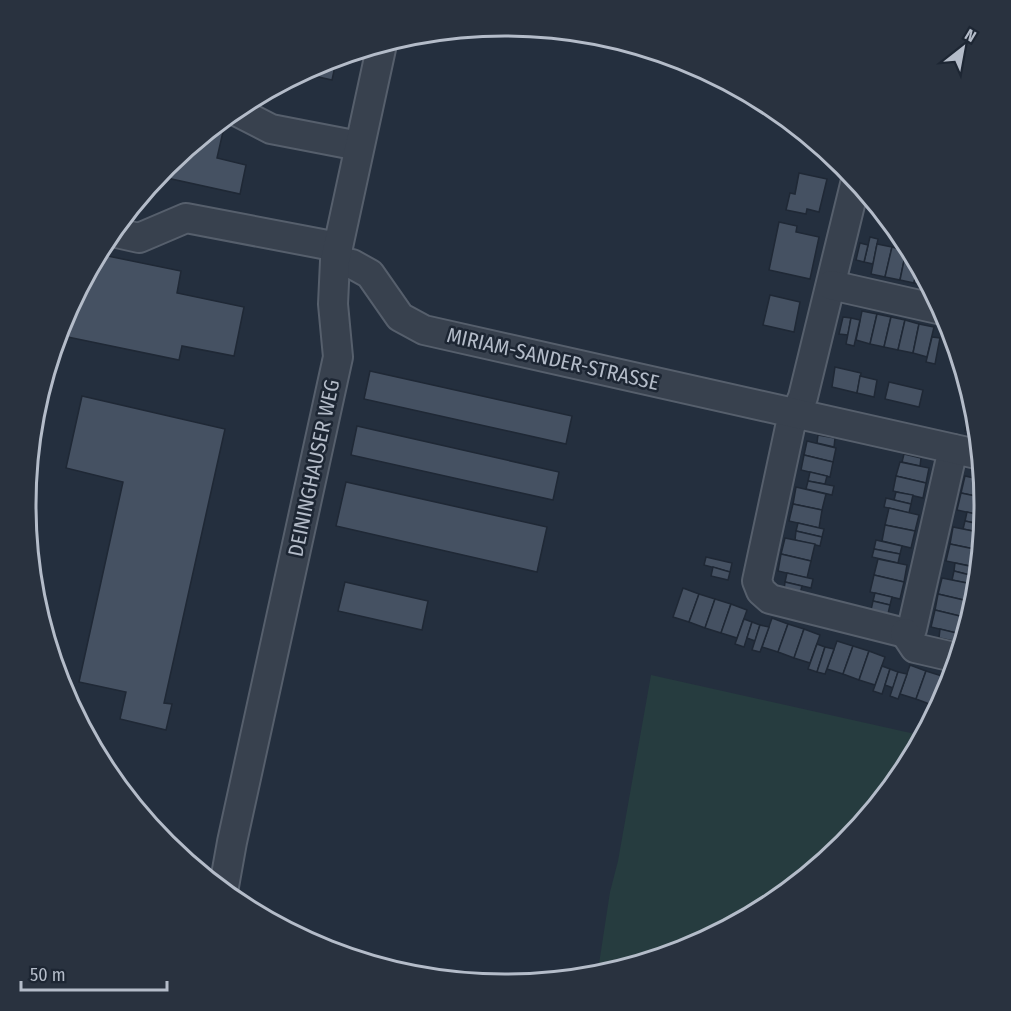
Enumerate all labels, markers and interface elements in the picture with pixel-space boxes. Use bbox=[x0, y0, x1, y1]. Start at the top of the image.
north arrow bbox=[933, 18, 993, 78]
text: N bbox=[961, 25, 979, 46]
street label: MIRIAM-SANDER-STRASSE bbox=[444, 322, 662, 396]
street label: DEININGHAUSER WEG bbox=[283, 377, 345, 559]
scale bar bbox=[21, 954, 166, 992]
text: 50 m bbox=[30, 964, 66, 986]

